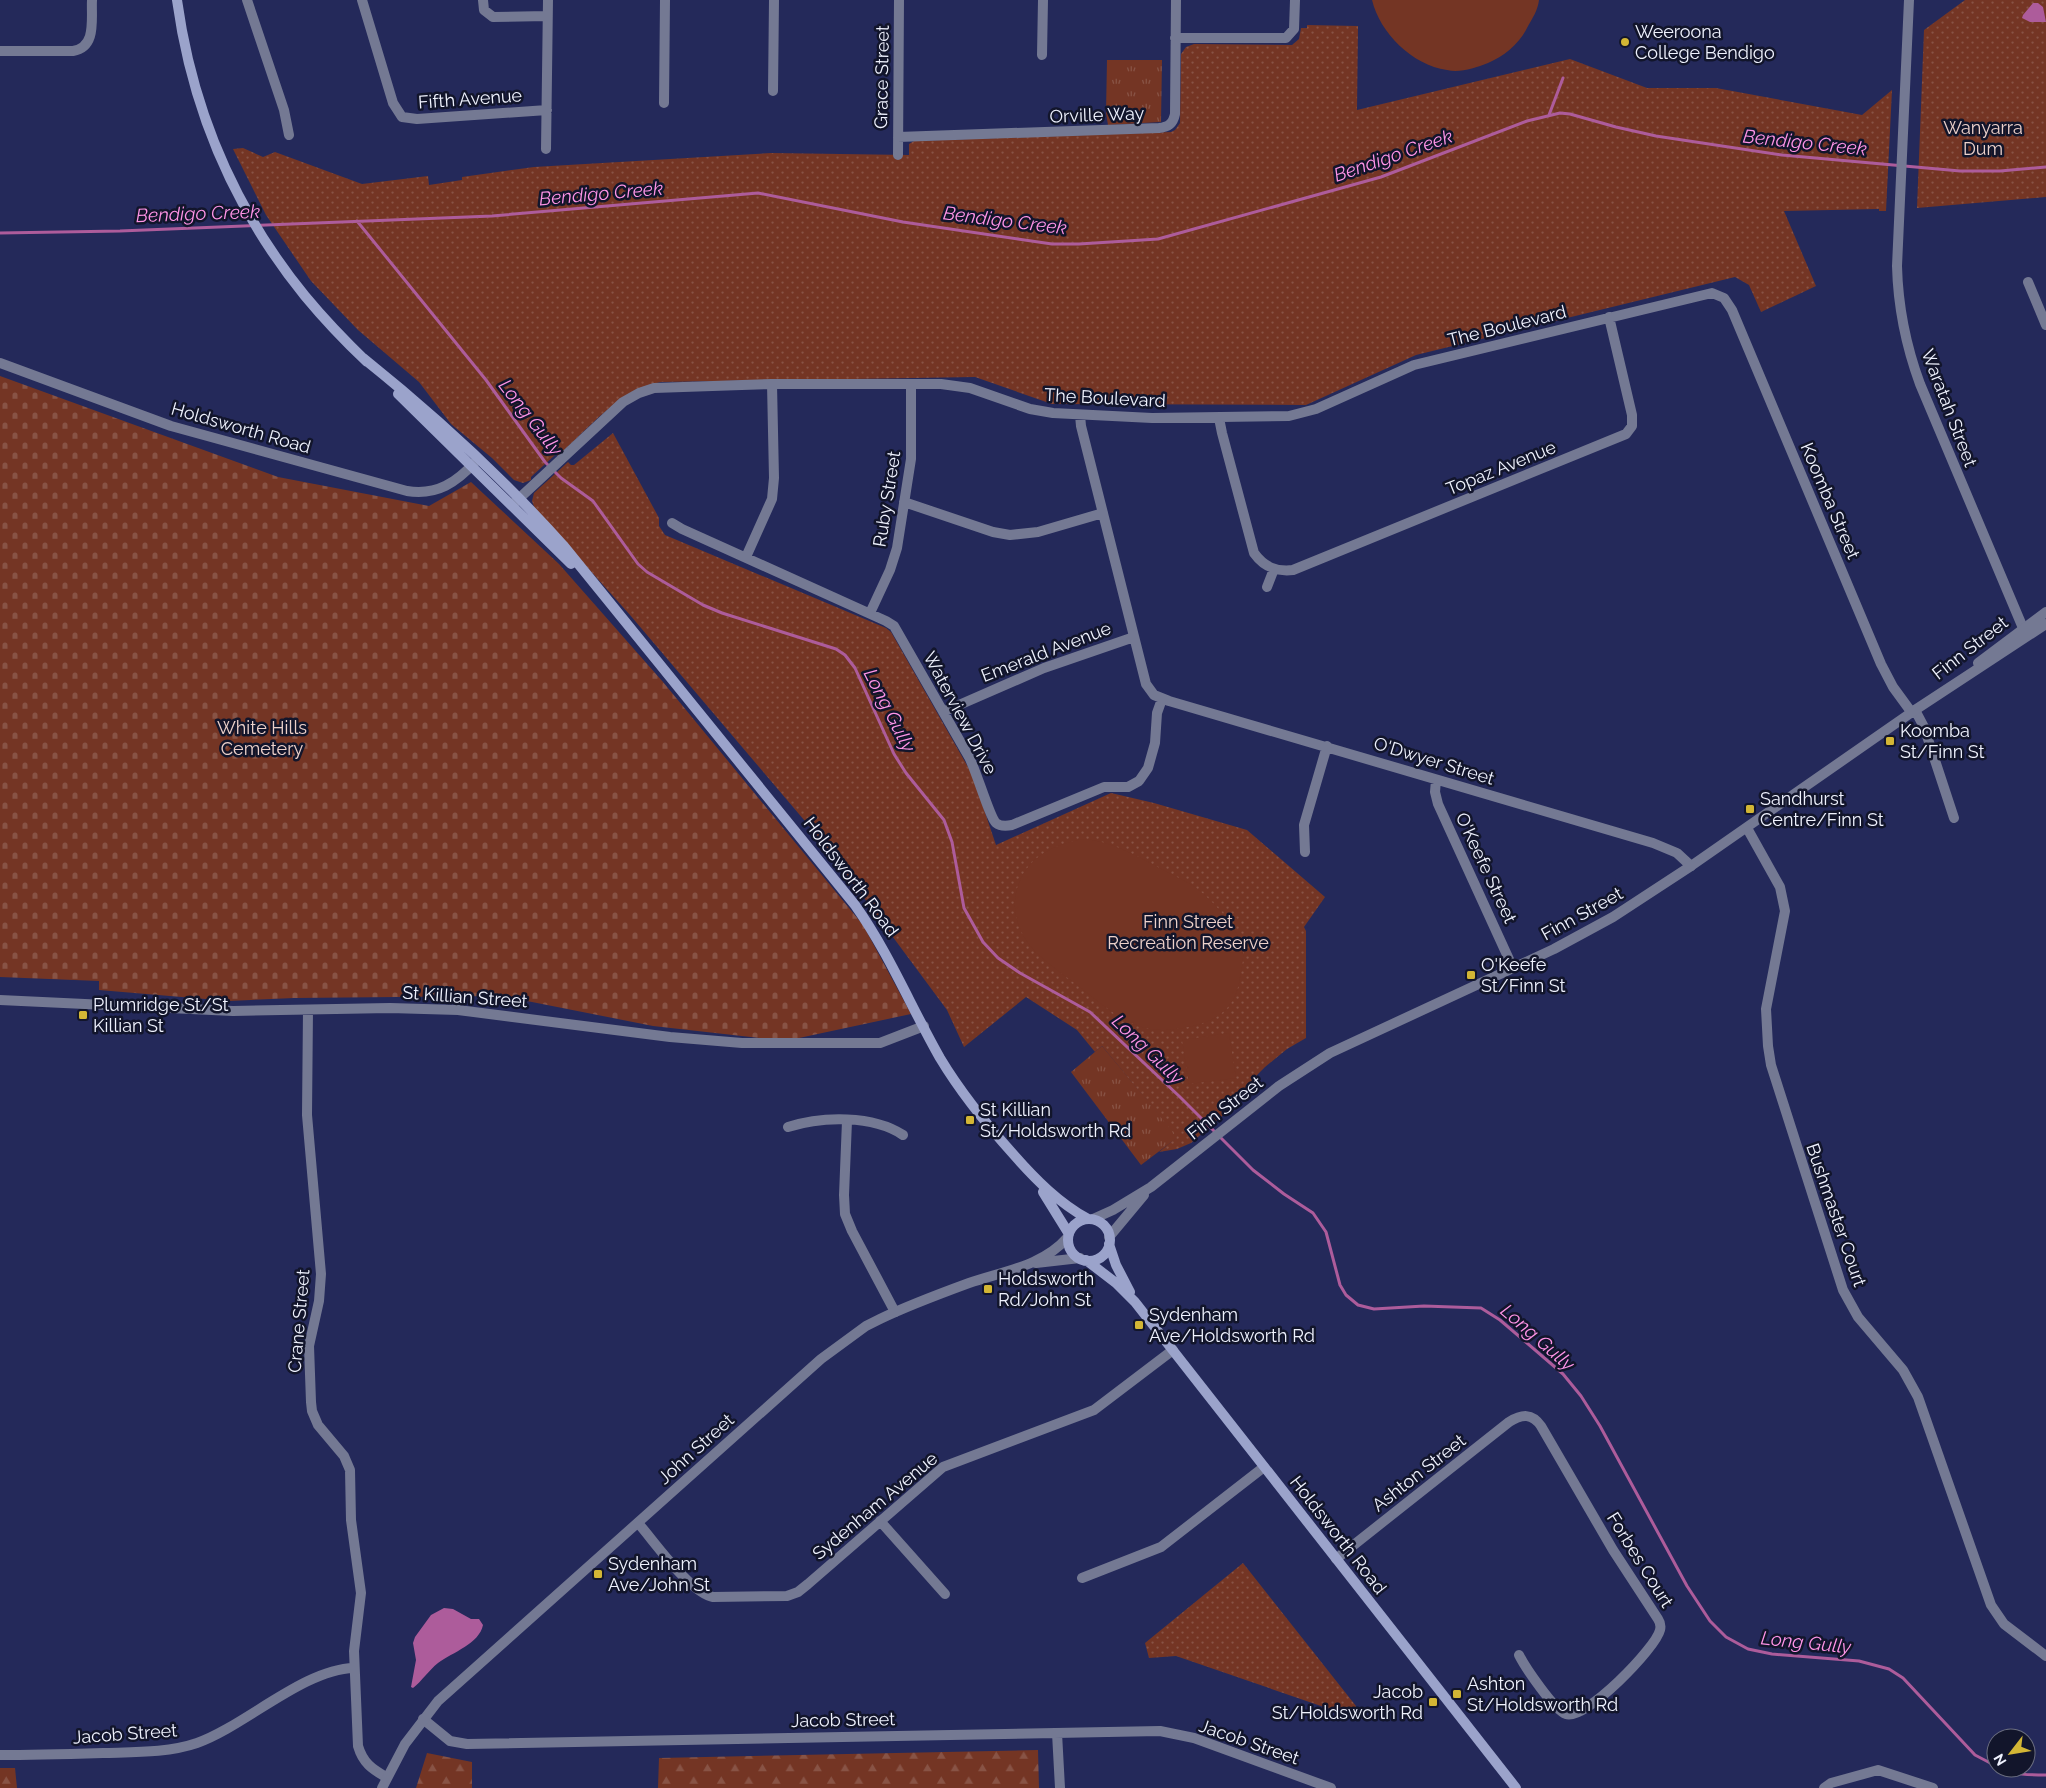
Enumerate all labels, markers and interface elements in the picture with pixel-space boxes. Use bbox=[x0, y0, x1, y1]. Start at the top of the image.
place label: Weeroona College Bendigo bbox=[1635, 21, 1775, 63]
street label: Grace Street bbox=[870, 25, 893, 129]
marker: Weeroona College Bendigo bbox=[1619, 36, 1631, 48]
street label: Fifth Avenue bbox=[417, 84, 523, 113]
street label: Orville Way bbox=[1049, 102, 1145, 127]
park label: Wanyarra Dum bbox=[1943, 117, 2023, 159]
water label: Bendigo Creek bbox=[1331, 124, 1455, 186]
water label: Bendigo Creek bbox=[1742, 125, 1868, 159]
water label: Bendigo Creek bbox=[538, 177, 664, 209]
water label: Bendigo Creek bbox=[135, 200, 261, 226]
water label: Bendigo Creek bbox=[942, 201, 1068, 239]
street label: The Boulevard bbox=[1445, 301, 1568, 350]
street label: Waratah Street bbox=[1917, 346, 1982, 470]
water label: Long Gully bbox=[495, 375, 568, 460]
street label: The Boulevard bbox=[1044, 384, 1166, 411]
street label: Holdsworth Road bbox=[169, 398, 313, 457]
street label: Topaz Avenue bbox=[1443, 436, 1559, 499]
street label: Koomba Street bbox=[1796, 439, 1864, 562]
street label: Ruby Street bbox=[869, 449, 904, 548]
street label: Finn Street bbox=[1928, 612, 2012, 684]
street label: Emerald Avenue bbox=[978, 617, 1114, 686]
street label: Waterview Drive bbox=[919, 648, 1002, 778]
water label: Long Gully bbox=[860, 665, 921, 756]
park label: White Hills Cemetery bbox=[217, 717, 307, 759]
place label: Koomba St/Finn St bbox=[1900, 720, 1985, 762]
street label: O'Dwyer Street bbox=[1371, 732, 1497, 789]
marker: Koomba St/Finn St bbox=[1884, 735, 1896, 747]
place label: Sandhurst Centre/Finn St bbox=[1760, 788, 1884, 830]
marker: Sandhurst Centre/Finn St bbox=[1744, 803, 1756, 815]
street label: O'Keefe Street bbox=[1452, 809, 1521, 927]
street label: Holdsworth Road bbox=[800, 813, 903, 941]
street label: Finn Street bbox=[1537, 883, 1626, 945]
park label: Finn Street Recreation Reserve bbox=[1107, 911, 1269, 953]
place label: O'Keefe St/Finn St bbox=[1481, 954, 1566, 996]
marker: O'Keefe St/Finn St bbox=[1465, 969, 1477, 981]
street label: St Killian Street bbox=[402, 982, 528, 1011]
place label: Plumridge St/St Killian St bbox=[93, 994, 229, 1036]
marker: Plumridge St/St Killian St bbox=[77, 1009, 89, 1021]
water label: Long Gully bbox=[1108, 1010, 1189, 1089]
street label: Finn Street bbox=[1183, 1072, 1267, 1144]
place label: St Killian St/Holdsworth Rd bbox=[980, 1099, 1131, 1141]
marker: St Killian St/Holdsworth Rd bbox=[964, 1114, 976, 1126]
street label: Bushmaster Court bbox=[1802, 1141, 1871, 1289]
street label: Crane Street bbox=[284, 1268, 313, 1374]
place label: Holdsworth Rd/John St bbox=[998, 1268, 1094, 1310]
marker: Holdsworth Rd/John St bbox=[982, 1283, 994, 1295]
water label: Long Gully bbox=[1497, 1299, 1580, 1375]
place label: Sydenham Ave/Holdsworth Rd bbox=[1149, 1304, 1315, 1346]
marker: Sydenham Ave/Holdsworth Rd bbox=[1133, 1319, 1145, 1331]
street label: John Street bbox=[653, 1409, 738, 1488]
street label: Ashton Street bbox=[1368, 1430, 1470, 1516]
street label: Sydenham Avenue bbox=[808, 1447, 942, 1564]
street label: Holdsworth Road bbox=[1286, 1471, 1391, 1598]
street label: Forbes Court bbox=[1603, 1508, 1678, 1611]
place label: Sydenham Ave/John St bbox=[608, 1553, 710, 1595]
marker: Sydenham Ave/John St bbox=[592, 1568, 604, 1580]
water label: Long Gully bbox=[1760, 1626, 1853, 1658]
place label: Ashton St/Holdsworth Rd bbox=[1467, 1673, 1618, 1715]
place label: Jacob St/Holdsworth Rd bbox=[1272, 1681, 1423, 1723]
marker: Ashton St/Holdsworth Rd bbox=[1451, 1688, 1463, 1700]
marker: Jacob St/Holdsworth Rd bbox=[1427, 1696, 1439, 1708]
street label: Jacob Street bbox=[791, 1708, 895, 1731]
street label: Jacob Street bbox=[1196, 1715, 1302, 1768]
street label: Jacob Street bbox=[72, 1719, 178, 1748]
north arrow bbox=[1986, 1728, 2036, 1778]
text: N bbox=[1990, 1751, 2009, 1768]

